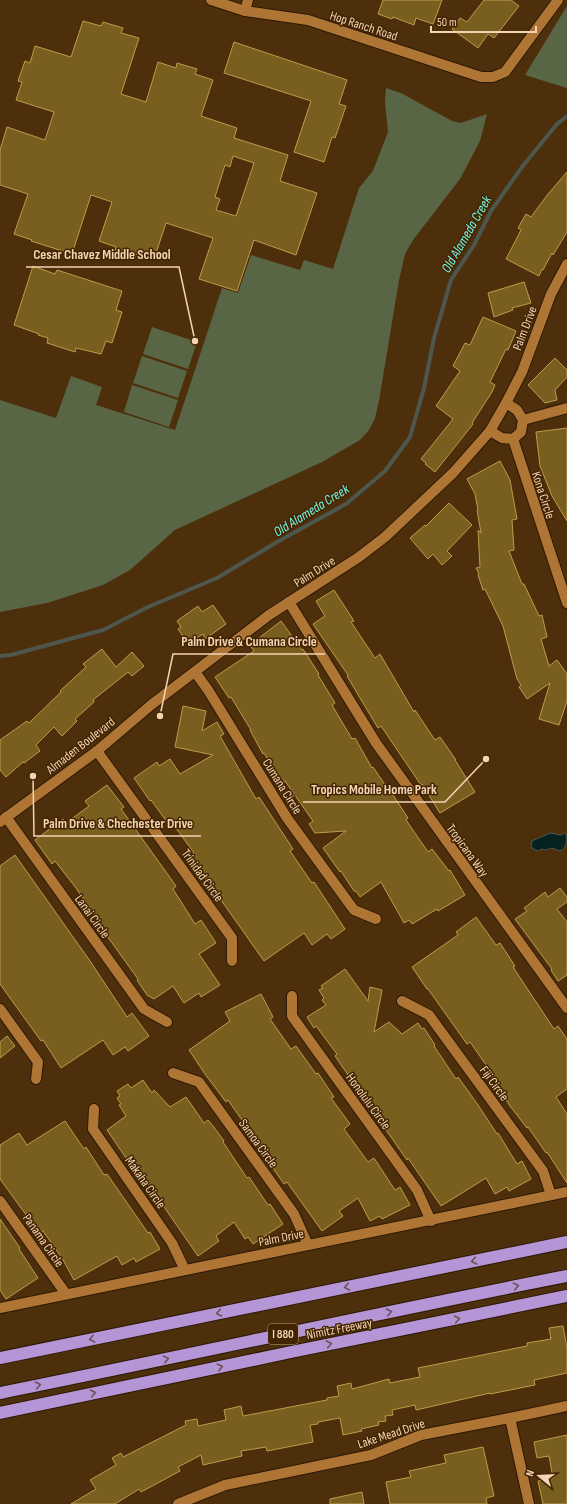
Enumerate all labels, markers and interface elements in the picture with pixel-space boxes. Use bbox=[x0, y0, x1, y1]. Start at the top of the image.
street label: Hop Ranch Road bbox=[328, 7, 400, 44]
scale bar bbox=[431, 8, 536, 34]
text: 50 m bbox=[437, 15, 457, 30]
water label: Old Alameda Creek bbox=[438, 192, 496, 276]
callout: Cesar Chavez Middle School bbox=[26, 241, 179, 267]
text: Cesar Chavez Middle School bbox=[33, 246, 171, 263]
street label: Palm Drive bbox=[509, 304, 541, 353]
street label: Kona Circle bbox=[528, 470, 558, 521]
water label: Old Alameda Creek bbox=[270, 480, 353, 540]
street label: Palm Drive bbox=[291, 553, 338, 591]
callout: Palm Drive & Cumana Circle bbox=[173, 628, 325, 654]
text: Palm Drive & Cumana Circle bbox=[181, 633, 317, 650]
street label: Almaden Boulevard bbox=[42, 714, 118, 778]
street label: Cumana Circle bbox=[259, 756, 306, 817]
callout: Tropics Mobile Home Park bbox=[303, 776, 445, 802]
text: Tropics Mobile Home Park bbox=[311, 781, 437, 798]
callout: Palm Drive & Chechester Drive bbox=[34, 810, 201, 836]
text: Palm Drive & Chechester Drive bbox=[43, 815, 193, 832]
street label: Tropicana Way bbox=[443, 821, 492, 880]
street label: Trinidad Circle bbox=[178, 846, 227, 905]
street label: Lanai Circle bbox=[71, 892, 113, 942]
street label: Fiji Circle bbox=[476, 1063, 512, 1104]
street label: Honolulu Circle bbox=[342, 1070, 394, 1133]
street label: Samoa Circle bbox=[235, 1116, 281, 1171]
street label: Makaha Circle bbox=[121, 1153, 169, 1212]
street label: Panama Circle bbox=[19, 1211, 67, 1270]
street label: Palm Drive bbox=[257, 1226, 305, 1250]
one-way arrow bbox=[471, 1256, 477, 1264]
one-way arrow bbox=[343, 1282, 350, 1290]
one-way arrow bbox=[513, 1283, 519, 1291]
one-way arrow bbox=[216, 1308, 222, 1316]
one-way arrow bbox=[386, 1308, 392, 1317]
street label: Nimitz Freeway bbox=[305, 1315, 373, 1343]
one-way arrow bbox=[454, 1315, 460, 1323]
road number: I 880 bbox=[268, 1324, 298, 1344]
one-way arrow bbox=[89, 1334, 95, 1342]
one-way arrow bbox=[326, 1340, 333, 1349]
one-way arrow bbox=[162, 1356, 169, 1364]
one-way arrow bbox=[217, 1363, 223, 1371]
one-way arrow bbox=[35, 1381, 41, 1390]
one-way arrow bbox=[90, 1390, 96, 1398]
street label: Lake Mead Drive bbox=[356, 1416, 427, 1452]
north arrow bbox=[519, 1456, 559, 1496]
text: N bbox=[523, 1468, 537, 1478]

